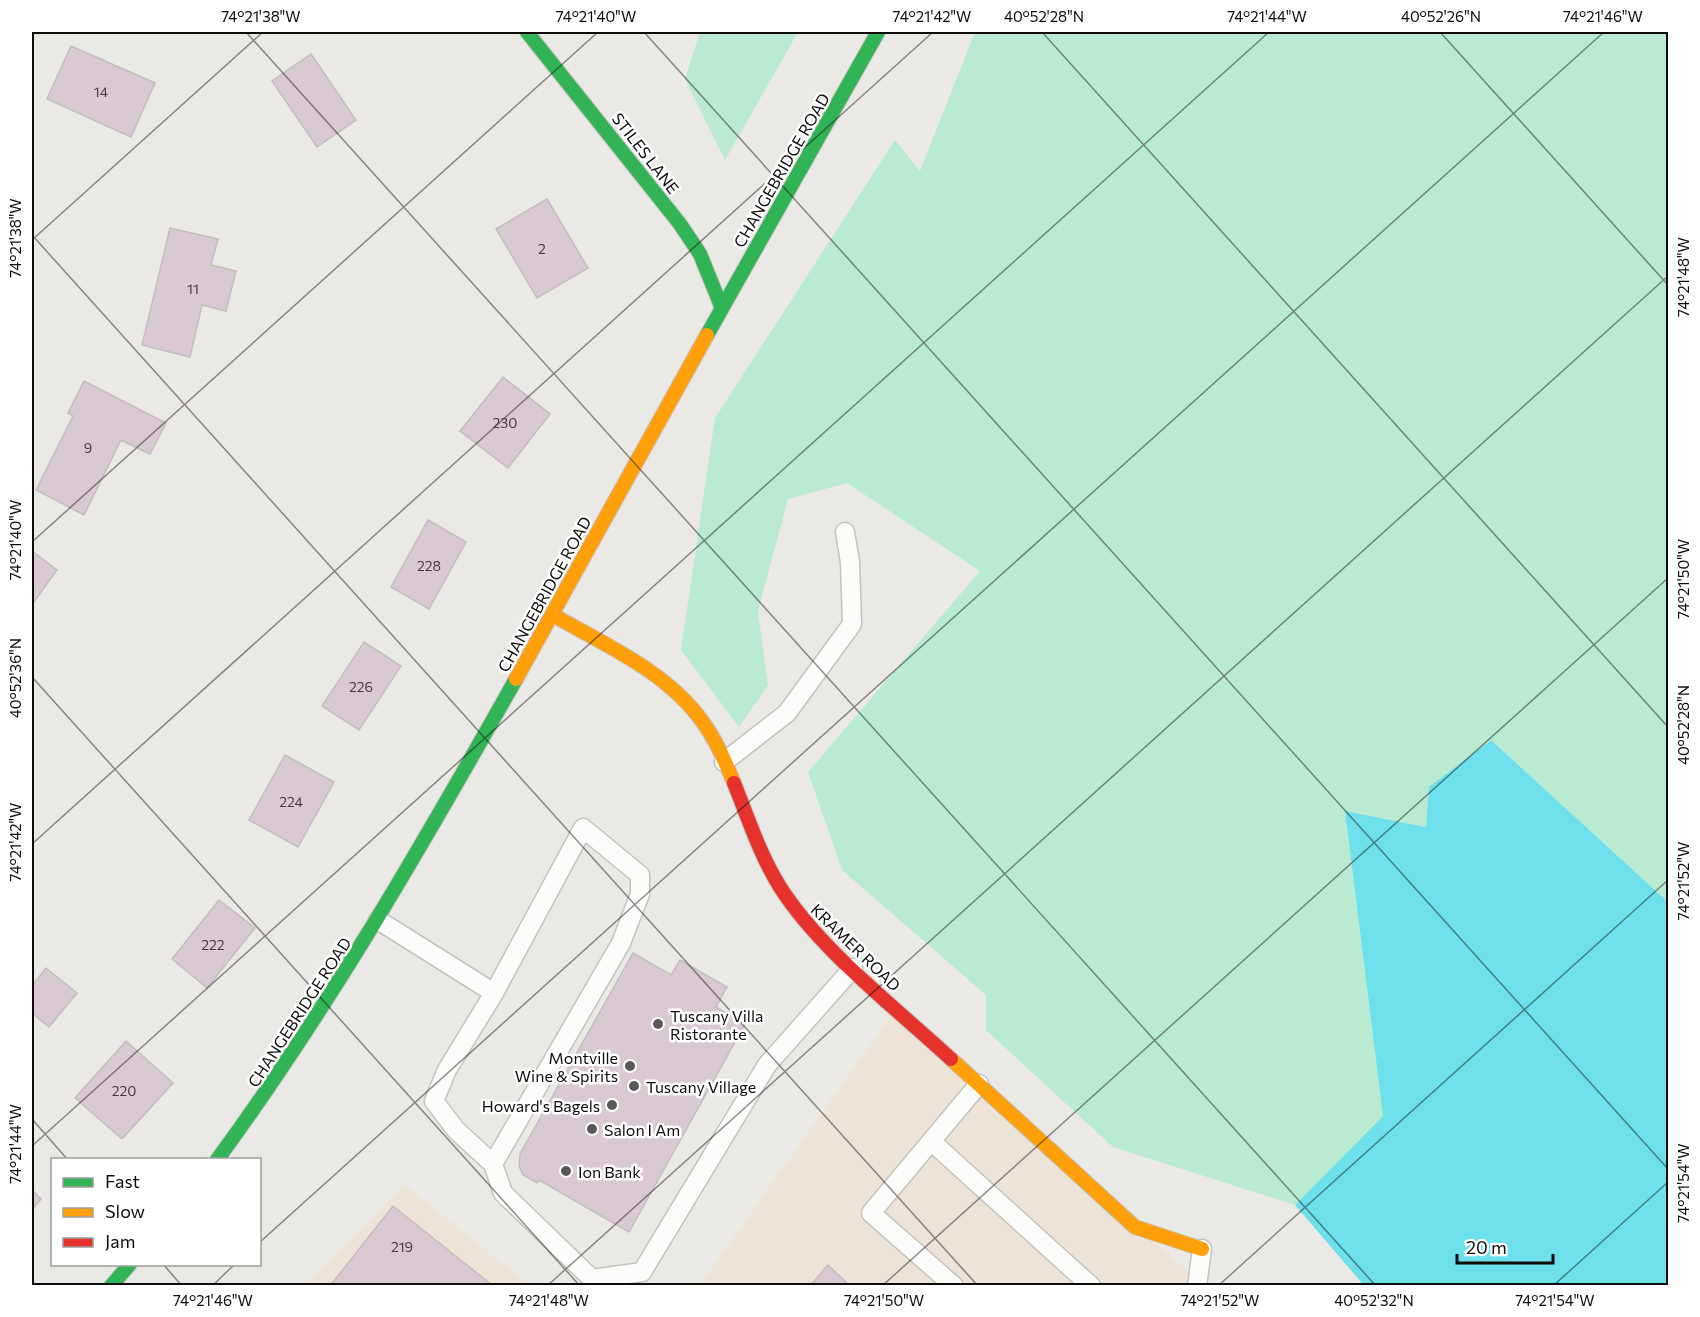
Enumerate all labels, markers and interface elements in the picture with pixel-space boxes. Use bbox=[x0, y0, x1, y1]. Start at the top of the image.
text: 74°21'38"W bbox=[221, 7, 301, 25]
text: 74°21'40"W bbox=[556, 7, 636, 25]
text: 74°21'42"W bbox=[893, 7, 971, 25]
text: 40°52'28"N bbox=[1004, 7, 1084, 25]
text: 74°21'44"W bbox=[1227, 7, 1307, 25]
text: 40°52'26"N bbox=[1401, 7, 1481, 25]
text: 74°21'46"W bbox=[1563, 7, 1643, 25]
house number: 14 bbox=[94, 83, 109, 100]
street label: CHANGEBRIDGE ROAD bbox=[729, 90, 833, 250]
street label: STILES LANE bbox=[609, 109, 683, 197]
text: 74°21'38"W bbox=[6, 198, 24, 278]
text: 74°21'48"W bbox=[1674, 237, 1692, 317]
house number: 2 bbox=[538, 240, 546, 257]
house number: 11 bbox=[187, 280, 199, 297]
house number: 230 bbox=[493, 414, 517, 431]
house number: 9 bbox=[84, 439, 92, 456]
text: 74°21'40"W bbox=[6, 500, 24, 580]
street label: CHANGEBRIDGE ROAD bbox=[493, 513, 595, 675]
text: 74°21'50"W bbox=[1674, 539, 1692, 619]
house number: 228 bbox=[417, 557, 441, 574]
text: 40°52'36"N bbox=[6, 638, 24, 718]
house number: 226 bbox=[349, 678, 373, 695]
text: 40°52'28"N bbox=[1674, 685, 1692, 765]
house number: 224 bbox=[279, 793, 303, 810]
text: 74°21'42"W bbox=[6, 803, 24, 881]
text: 74°21'52"W bbox=[1674, 842, 1692, 920]
street label: KRAMER ROAD bbox=[807, 900, 905, 994]
street label: CHANGEBRIDGE ROAD bbox=[243, 934, 355, 1090]
house number: 222 bbox=[201, 936, 225, 953]
place label: Tuscany Villa Ristorante bbox=[670, 1006, 763, 1043]
marker: Tuscany Villa Ristorante bbox=[651, 1017, 665, 1031]
place label: Montville Wine & Spirits bbox=[515, 1048, 618, 1085]
marker: Montville Wine & Spirits bbox=[623, 1059, 637, 1073]
place label: Tuscany Village bbox=[646, 1077, 756, 1096]
marker: Tuscany Village bbox=[627, 1079, 641, 1093]
house number: 220 bbox=[112, 1082, 136, 1099]
place label: Howard's Bagels bbox=[482, 1096, 600, 1115]
marker: Howard's Bagels bbox=[605, 1098, 619, 1112]
text: 74°21'44"W bbox=[6, 1104, 24, 1184]
place label: Salon I Am bbox=[604, 1120, 680, 1139]
marker: Salon I Am bbox=[585, 1122, 599, 1136]
text: 74°21'54"W bbox=[1674, 1143, 1692, 1223]
legend bbox=[51, 1158, 261, 1266]
place label: Ion Bank bbox=[578, 1162, 641, 1181]
marker: Ion Bank bbox=[559, 1164, 573, 1178]
text: Fast bbox=[105, 1170, 140, 1192]
text: Slow bbox=[105, 1200, 145, 1222]
scale bar bbox=[1457, 1227, 1553, 1265]
text: Jam bbox=[105, 1230, 135, 1252]
text: 20 m bbox=[1466, 1236, 1507, 1258]
house number: 219 bbox=[391, 1238, 413, 1255]
text: 74°21'46"W bbox=[173, 1291, 253, 1309]
text: 74°21'48"W bbox=[509, 1291, 589, 1309]
text: 74°21'50"W bbox=[844, 1291, 924, 1309]
text: 74°21'52"W bbox=[1181, 1291, 1259, 1309]
text: 40°52'32"N bbox=[1334, 1291, 1414, 1309]
text: 74°21'54"W bbox=[1515, 1291, 1595, 1309]

